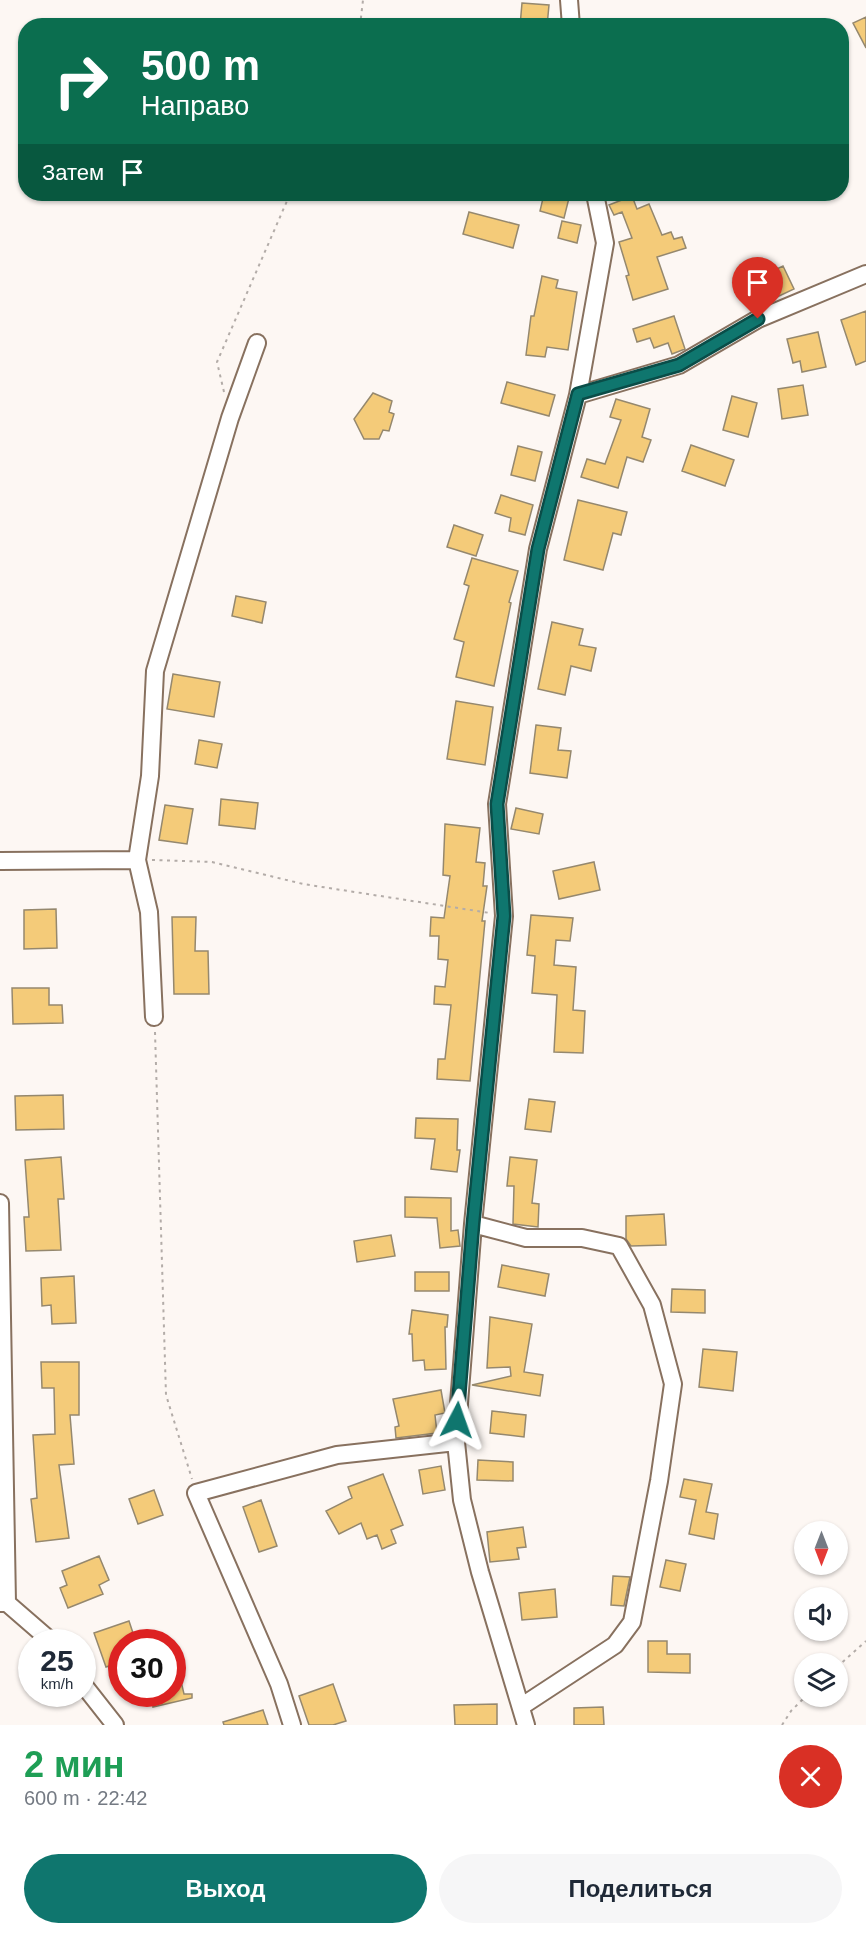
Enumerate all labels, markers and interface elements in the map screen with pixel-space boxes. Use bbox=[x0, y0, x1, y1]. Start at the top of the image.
icon: right bbox=[42, 42, 120, 120]
text: 500 m bbox=[141, 42, 260, 89]
text: Направо bbox=[141, 91, 249, 121]
icon: arrive bbox=[116, 156, 149, 189]
text: Затем bbox=[42, 160, 104, 185]
pin bbox=[732, 257, 783, 319]
icon: arrive bbox=[741, 266, 774, 299]
position arrow bbox=[425, 1388, 489, 1452]
north arrow bbox=[794, 1521, 848, 1575]
map controls bbox=[794, 1521, 848, 1707]
button: sound bbox=[794, 1587, 848, 1641]
speed limit sign: 30 bbox=[108, 1629, 186, 1707]
text: 25 bbox=[40, 1644, 74, 1677]
button: layers bbox=[794, 1653, 848, 1707]
text: km/h bbox=[41, 1675, 73, 1692]
text: 2 мин bbox=[24, 1744, 125, 1785]
button: close bbox=[779, 1745, 842, 1808]
text: 600 m · 22:42 bbox=[24, 1787, 147, 1809]
button: Выход bbox=[24, 1854, 427, 1923]
button: Поделиться bbox=[439, 1854, 842, 1923]

